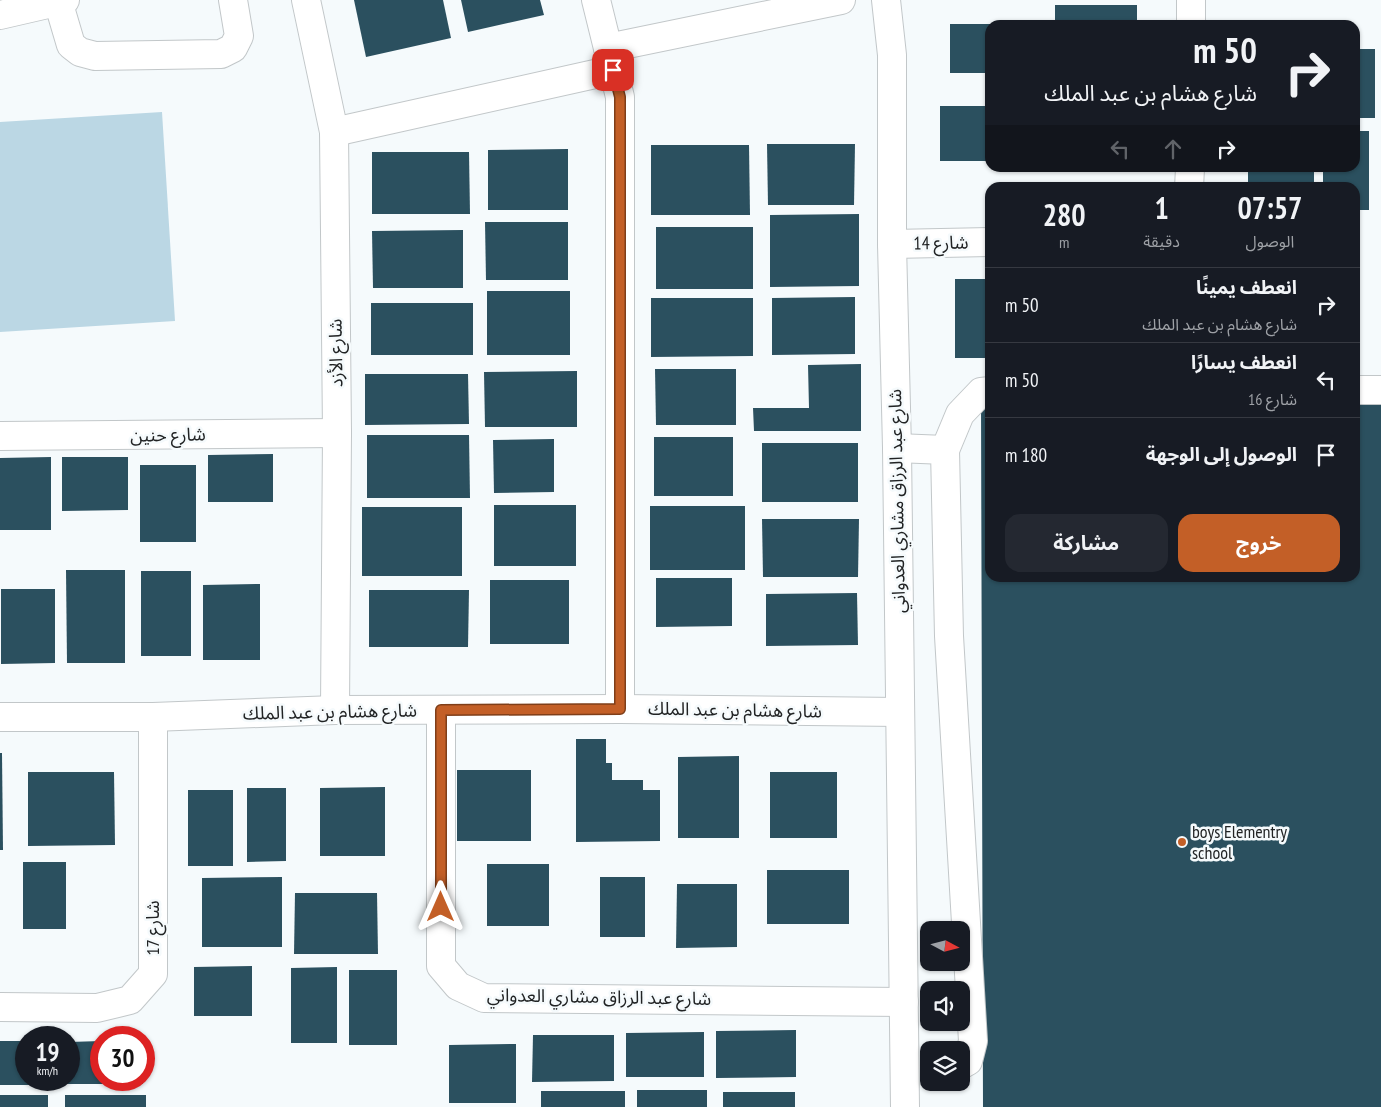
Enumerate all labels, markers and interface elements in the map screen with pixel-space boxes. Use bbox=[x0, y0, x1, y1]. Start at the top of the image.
text: 50 m bbox=[1193, 27, 1257, 73]
icon: right bbox=[1275, 40, 1340, 105]
pin bbox=[592, 49, 634, 91]
icon: arrive bbox=[599, 56, 627, 84]
text: شارع هشام بن عبد الملك bbox=[1044, 79, 1257, 107]
icon: left bbox=[1106, 135, 1134, 163]
icon: ahead bbox=[1159, 135, 1187, 163]
icon: right bbox=[1212, 135, 1240, 163]
text: 1 bbox=[1154, 188, 1169, 227]
text: 07:57 bbox=[1237, 188, 1302, 227]
text: 280 bbox=[1043, 195, 1086, 234]
street label: شارع 14 bbox=[913, 231, 969, 257]
text: دقيقة bbox=[1143, 231, 1180, 251]
text: الوصول bbox=[1246, 231, 1294, 251]
text: m bbox=[1059, 232, 1069, 252]
text: انعطف يمينًا bbox=[1196, 275, 1297, 299]
icon: right bbox=[1312, 291, 1340, 319]
text: 50 m bbox=[1005, 293, 1039, 317]
text: شارع هشام بن عبد الملك bbox=[1142, 314, 1297, 334]
street label: شارع الأزد bbox=[323, 319, 351, 387]
text: انعطف يسارًا bbox=[1191, 350, 1297, 374]
icon: left bbox=[1312, 366, 1340, 394]
text: 50 m bbox=[1005, 368, 1039, 392]
street label: شارع عبد الرزاق مشاري العدواني bbox=[883, 389, 913, 613]
text: شارع 16 bbox=[1248, 389, 1297, 409]
street label: شارع حنين bbox=[130, 422, 206, 450]
icon: arrive bbox=[1312, 441, 1340, 469]
text: الوصول إلى الوجهة bbox=[1146, 442, 1297, 466]
text: 180 m bbox=[1005, 443, 1047, 467]
button: مشاركة bbox=[1005, 514, 1168, 572]
button: خروج bbox=[1178, 514, 1340, 572]
street label: شارع هشام بن عبد الملك bbox=[648, 696, 822, 726]
street label: شارع هشام بن عبد الملك bbox=[243, 698, 417, 728]
place label: boys Elementry school bbox=[1192, 820, 1287, 864]
marker: boys Elementry school bbox=[1176, 836, 1188, 848]
position arrow bbox=[414, 880, 466, 932]
street label: شارع 17 bbox=[141, 900, 167, 956]
north arrow bbox=[920, 921, 970, 971]
map controls bbox=[920, 921, 970, 1091]
button: sound bbox=[920, 981, 970, 1031]
street label: شارع عبد الرزاق مشاري العدواني bbox=[487, 983, 711, 1013]
speed limit sign: 30 bbox=[90, 1026, 155, 1091]
text: 19 bbox=[36, 1036, 59, 1068]
button: layers bbox=[920, 1041, 970, 1091]
text: km/h bbox=[37, 1063, 58, 1078]

